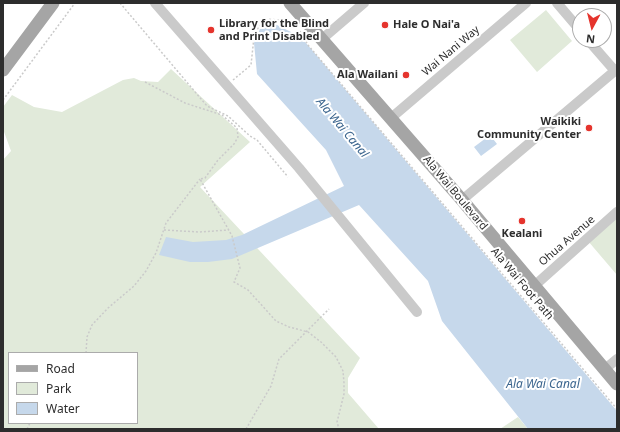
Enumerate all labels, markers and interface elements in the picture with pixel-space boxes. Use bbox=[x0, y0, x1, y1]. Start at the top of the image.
north arrow bbox=[572, 8, 612, 48]
place label: Library for the Blind and Print Disabled bbox=[219, 17, 329, 43]
place label: Hale O Nai'a bbox=[393, 18, 460, 32]
marker: Hale O Nai'a bbox=[380, 20, 390, 30]
street label: Wai Nani Way bbox=[420, 23, 482, 79]
marker: Library for the Blind and Print Disabled bbox=[206, 25, 216, 35]
text: N bbox=[585, 31, 596, 47]
place label: Ala Wailani bbox=[337, 68, 398, 82]
marker: Ala Wailani bbox=[401, 70, 411, 80]
water label: Ala Wai Canal bbox=[313, 95, 371, 161]
place label: Waikiki Community Center bbox=[477, 115, 581, 141]
marker: Waikiki Community Center bbox=[584, 123, 594, 133]
street label: Ala Wai Boulevard bbox=[420, 153, 490, 233]
street label: Ohua Avenue bbox=[536, 213, 598, 269]
marker: Kealani bbox=[517, 216, 527, 226]
place label: Kealani bbox=[502, 227, 542, 241]
street label: Ala Wai Foot Path bbox=[488, 245, 556, 323]
legend bbox=[8, 352, 138, 424]
text: Road bbox=[46, 360, 75, 377]
water label: Ala Wai Canal bbox=[506, 378, 580, 392]
text: Park bbox=[46, 380, 71, 397]
text: Water bbox=[46, 400, 80, 417]

